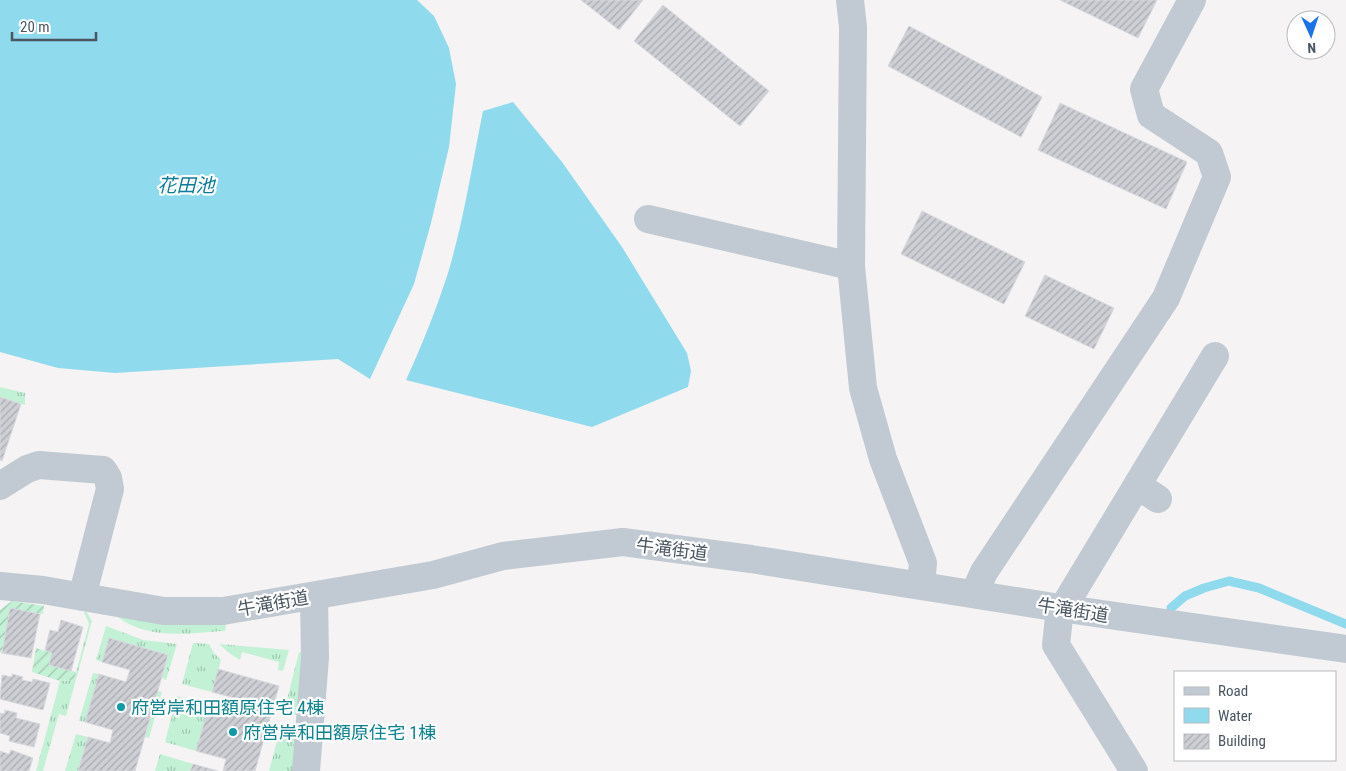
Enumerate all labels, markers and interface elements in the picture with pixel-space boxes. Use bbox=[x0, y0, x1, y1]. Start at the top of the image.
scale bar bbox=[12, 10, 96, 42]
north arrow bbox=[1286, 10, 1336, 60]
text: 20 m bbox=[20, 18, 50, 36]
text: N bbox=[1307, 40, 1316, 56]
water label: 花田池 bbox=[157, 174, 216, 197]
street label: 牛滝街道 bbox=[635, 534, 709, 564]
street label: 牛滝街道 bbox=[236, 586, 310, 620]
street label: 牛滝街道 bbox=[1036, 594, 1110, 626]
legend bbox=[1174, 671, 1336, 761]
text: Road bbox=[1218, 682, 1248, 700]
place label: 府営岸和田額原住宅 4棟 bbox=[131, 697, 324, 718]
marker: 府営岸和田額原住宅 4棟 bbox=[115, 701, 127, 713]
text: Water bbox=[1218, 707, 1253, 725]
place label: 府営岸和田額原住宅 1棟 bbox=[243, 722, 436, 743]
marker: 府営岸和田額原住宅 1棟 bbox=[227, 726, 239, 738]
text: Building bbox=[1218, 732, 1266, 750]

